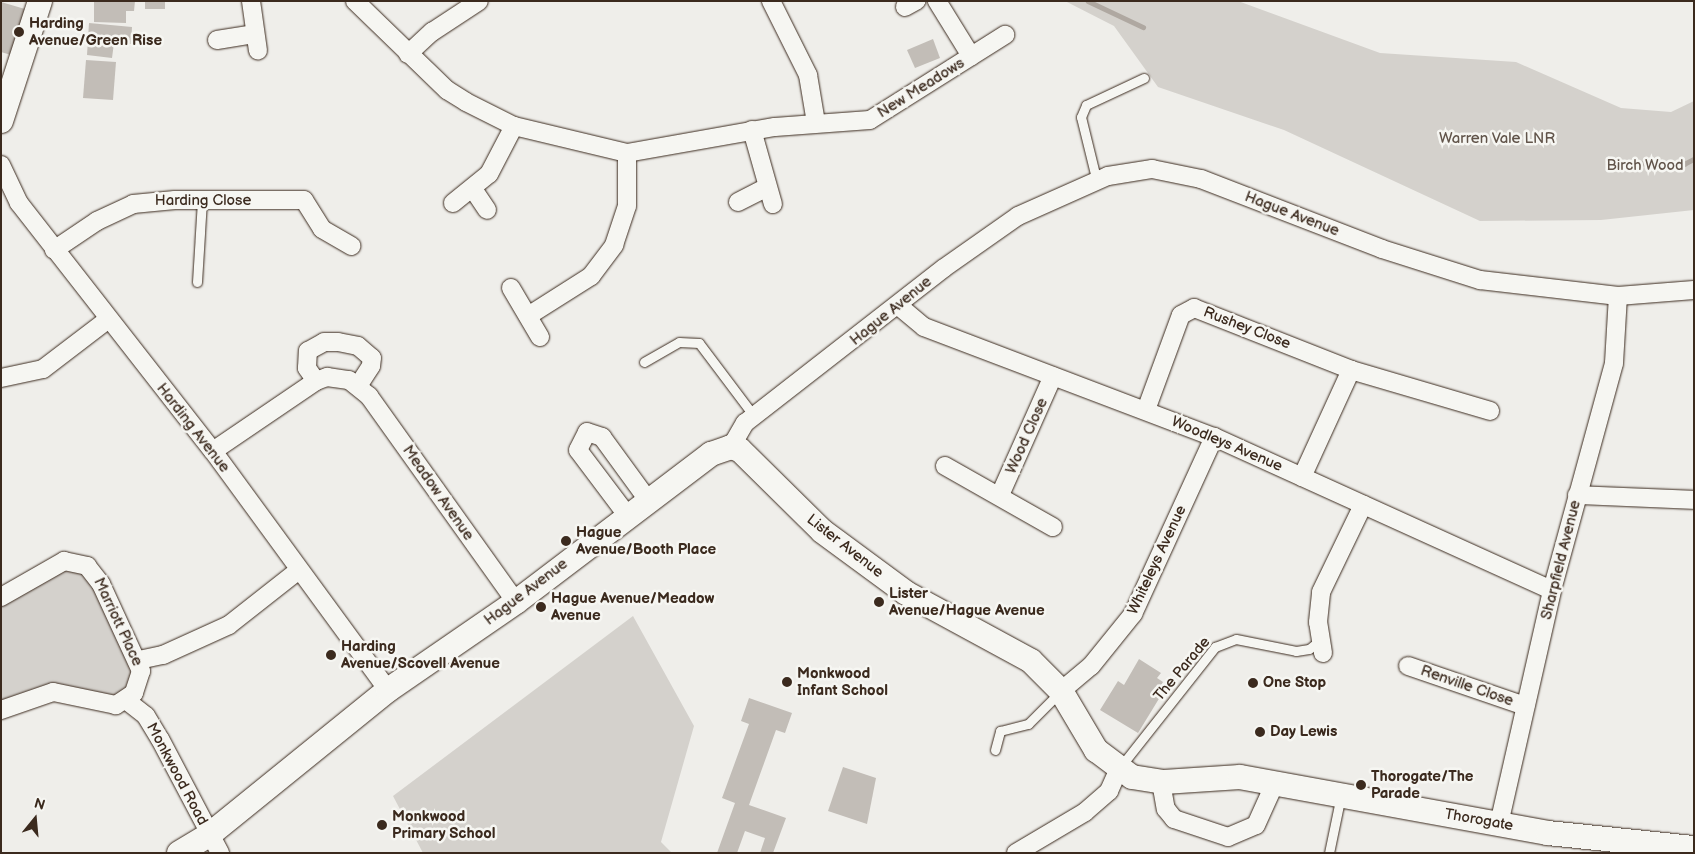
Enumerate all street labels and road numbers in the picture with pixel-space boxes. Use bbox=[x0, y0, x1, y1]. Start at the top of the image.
street label: New Meadows bbox=[874, 54, 968, 122]
street label: Hague Avenue bbox=[1242, 188, 1342, 240]
street label: Harding Close bbox=[155, 192, 251, 210]
street label: Hague Avenue bbox=[847, 273, 935, 349]
street label: Rushey Close bbox=[1200, 303, 1294, 353]
street label: Harding Avenue bbox=[153, 380, 233, 476]
street label: Wood Close bbox=[1002, 395, 1052, 477]
street label: Woodleys Avenue bbox=[1169, 412, 1285, 476]
street label: Meadow Avenue bbox=[399, 442, 477, 544]
street label: Sharpfield Avenue bbox=[1537, 498, 1585, 622]
street label: Whiteleys Avenue bbox=[1124, 503, 1190, 617]
street label: Lister Avenue bbox=[803, 510, 887, 582]
street label: Hague Avenue bbox=[481, 555, 571, 629]
street label: Marriott Place bbox=[90, 575, 146, 669]
street label: The Parade bbox=[1150, 633, 1214, 705]
street label: Renville Close bbox=[1418, 662, 1516, 710]
street label: Monkwood Road bbox=[142, 720, 212, 828]
street label: Thorogate bbox=[1443, 805, 1515, 835]

